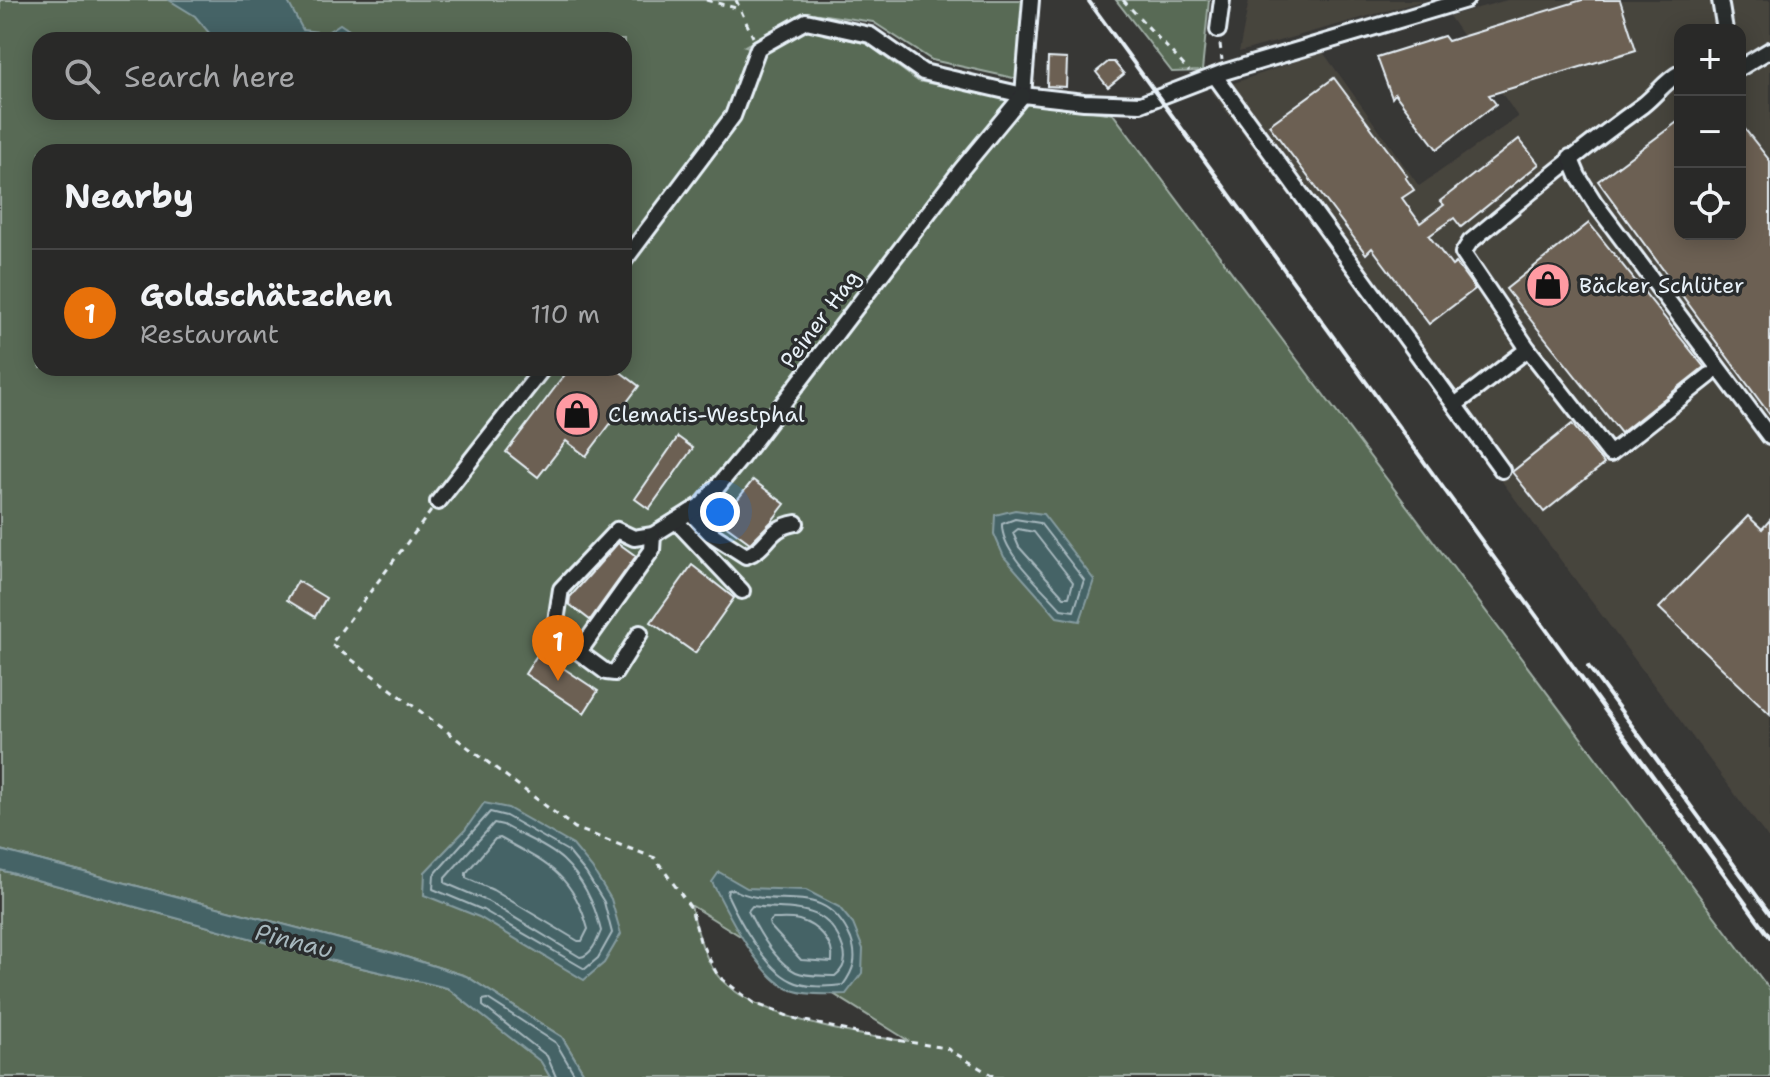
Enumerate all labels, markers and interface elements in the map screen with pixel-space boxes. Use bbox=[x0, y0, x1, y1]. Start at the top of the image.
map controls bbox=[1674, 24, 1746, 240]
button: + bbox=[1674, 24, 1746, 96]
search box bbox=[32, 32, 632, 120]
icon: search bbox=[60, 54, 104, 98]
text: Search here bbox=[124, 56, 295, 97]
button: − bbox=[1674, 96, 1746, 168]
button: locate bbox=[1674, 168, 1746, 240]
text: Nearby bbox=[64, 173, 194, 219]
shop icon: Bäcker Schlüter bbox=[1524, 261, 1572, 309]
street label: Peiner Hag bbox=[774, 264, 866, 374]
place label: Bäcker Schlüter bbox=[1579, 271, 1744, 300]
text: Goldschätzchen bbox=[140, 275, 392, 316]
text: 1 bbox=[84, 296, 96, 331]
text: 110 m bbox=[530, 296, 600, 331]
text: Restaurant bbox=[140, 316, 279, 351]
shop icon: Clematis-Westphal bbox=[553, 390, 601, 438]
place label: Clematis-Westphal bbox=[608, 400, 805, 429]
your location bbox=[700, 492, 740, 532]
pin: 1 bbox=[532, 615, 584, 681]
water label: Pinnau bbox=[252, 916, 336, 966]

